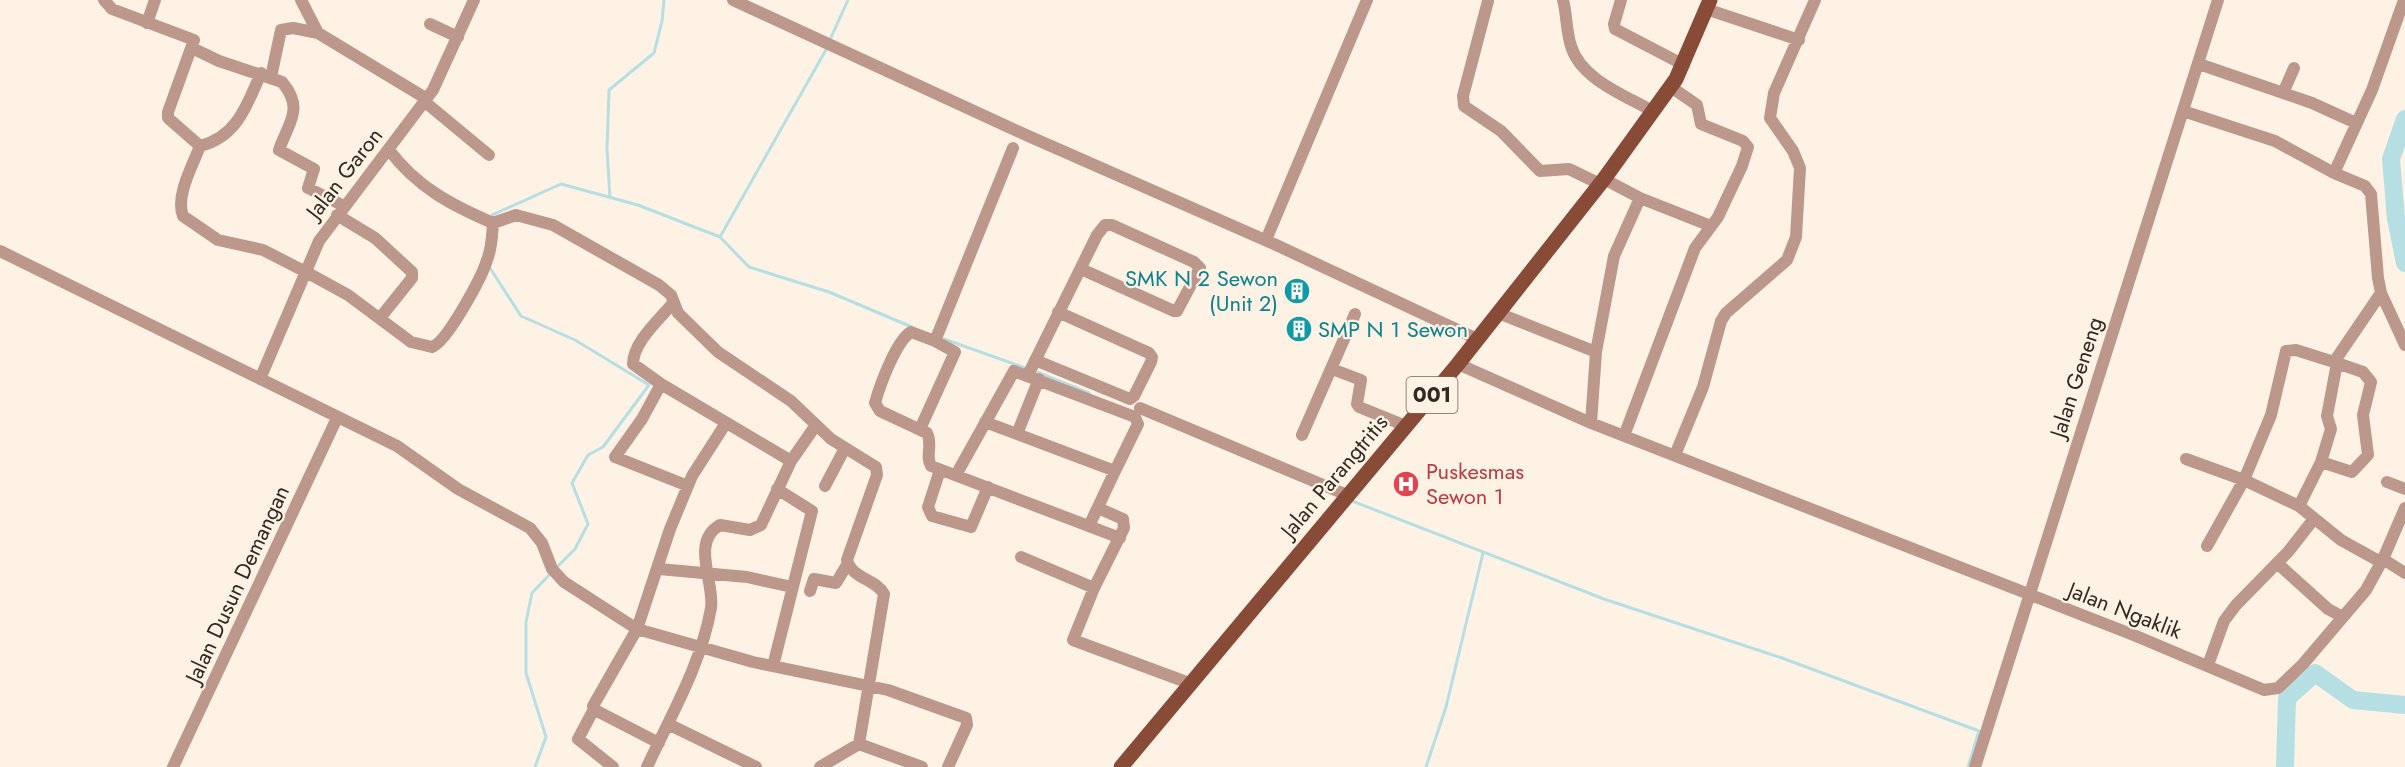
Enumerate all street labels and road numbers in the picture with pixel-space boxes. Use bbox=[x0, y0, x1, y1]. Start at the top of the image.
street label: Jalan Garon bbox=[296, 121, 390, 228]
street label: Jalan Geneng bbox=[2041, 313, 2111, 444]
road number: 001 bbox=[1406, 377, 1458, 413]
street label: Jalan Parangtritis bbox=[1271, 407, 1395, 547]
street label: Jalan Dusun Demangan bbox=[176, 480, 297, 691]
street label: Jalan Ngaklik bbox=[2060, 572, 2187, 647]

